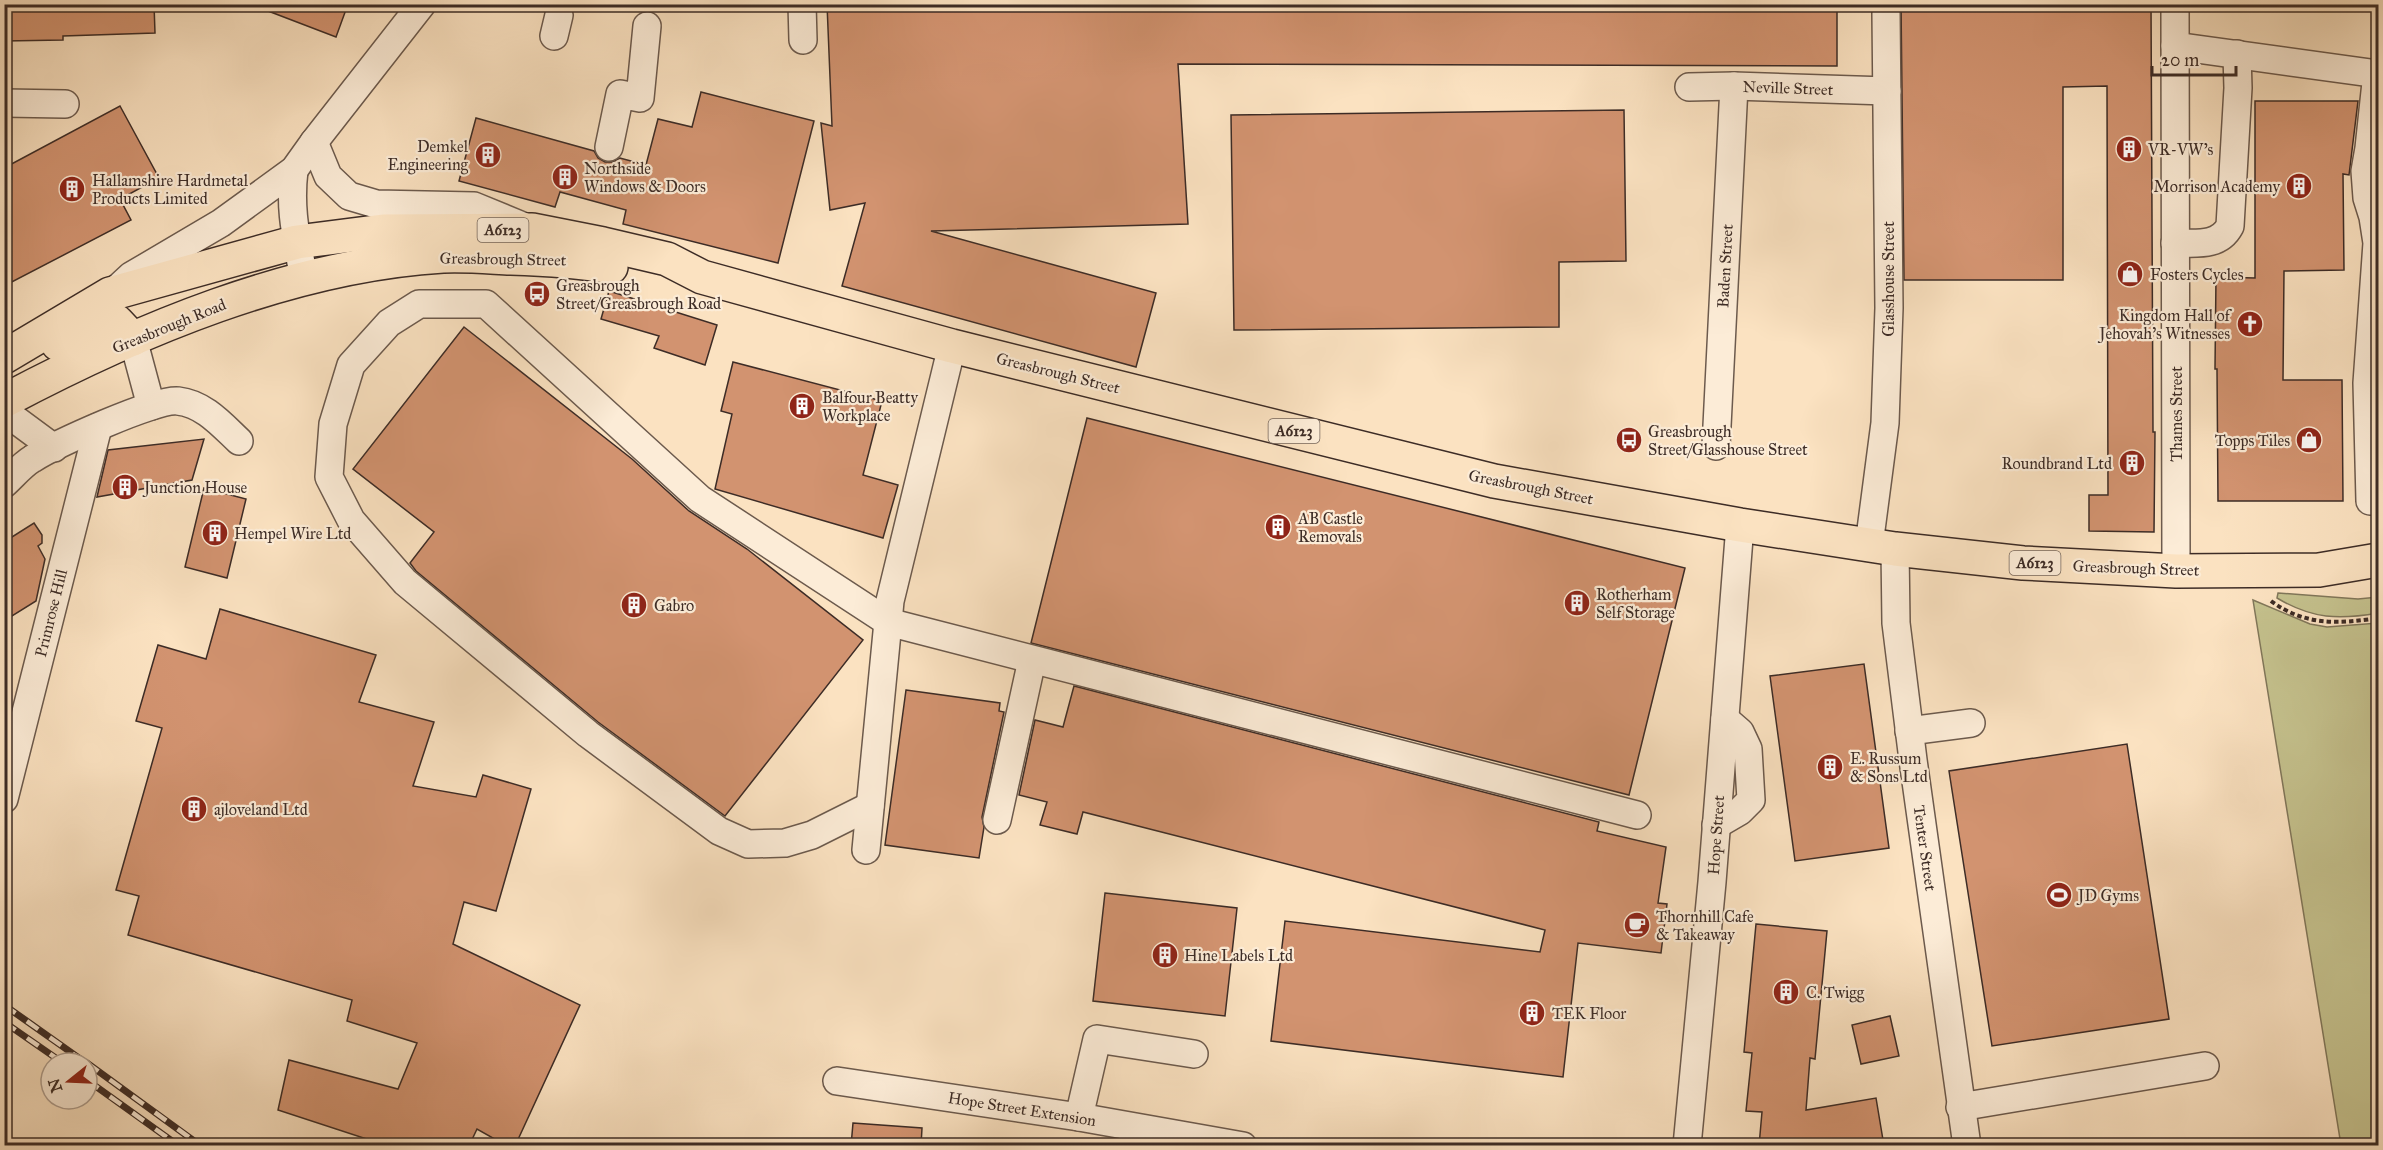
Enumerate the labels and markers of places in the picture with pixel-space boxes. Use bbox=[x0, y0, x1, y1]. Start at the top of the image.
building icon: VR-VW's bbox=[2114, 134, 2144, 164]
place label: Demkel Engineering bbox=[388, 137, 469, 175]
building icon: Demkel Engineering bbox=[473, 140, 503, 170]
place label: VR-VW's bbox=[2147, 140, 2214, 159]
place label: Northside Windows & Doors bbox=[584, 159, 706, 196]
building icon: Northside Windows & Doors bbox=[550, 162, 580, 192]
place label: Hallamshire Hardmetal Products Limited bbox=[92, 171, 249, 208]
building icon: Morrison Academy bbox=[2284, 171, 2314, 201]
building icon: Hallamshire Hardmetal Products Limited bbox=[57, 174, 87, 204]
place label: Morrison Academy bbox=[2154, 177, 2281, 196]
shop icon: Fosters Cycles bbox=[2115, 259, 2145, 289]
place label: Fosters Cycles bbox=[2150, 265, 2244, 284]
place label: Greasbrough Street/Greasbrough Road bbox=[556, 276, 721, 314]
bus stop icon: Greasbrough Street/Greasbrough Road bbox=[522, 279, 552, 309]
place label: Kingdom Hall of Jehovah's Witnesses bbox=[2097, 306, 2233, 344]
church icon: Kingdom Hall of Jehovah's Witnesses bbox=[2235, 309, 2265, 339]
place label: Balfour Beatty Workplace bbox=[822, 388, 918, 425]
building icon: Balfour Beatty Workplace bbox=[787, 391, 817, 421]
place label: Greasbrough Street/Glasshouse Street bbox=[1648, 422, 1808, 459]
bus stop icon: Greasbrough Street/Glasshouse Street bbox=[1614, 425, 1644, 455]
shop icon: Topps Tiles bbox=[2294, 425, 2324, 455]
place label: Topps Tiles bbox=[2215, 431, 2290, 450]
building icon: Roundbrand Ltd bbox=[2117, 448, 2147, 478]
place label: Roundbrand Ltd bbox=[2001, 454, 2112, 473]
building icon: Junction House bbox=[110, 472, 140, 502]
place label: Junction House bbox=[142, 478, 248, 498]
place label: AB Castle Removals bbox=[1297, 509, 1363, 546]
building icon: AB Castle Removals bbox=[1263, 512, 1293, 542]
building icon: Hempel Wire Ltd bbox=[200, 518, 230, 548]
place label: Hempel Wire Ltd bbox=[234, 524, 351, 543]
place label: Rotherham Self Storage bbox=[1596, 585, 1675, 623]
building icon: Rotherham Self Storage bbox=[1562, 588, 1592, 618]
building icon: Gabro bbox=[619, 590, 649, 620]
place label: Gabro bbox=[654, 596, 694, 615]
place label: E. Russum & Sons Ltd bbox=[1850, 749, 1928, 786]
building icon: E. Russum & Sons Ltd bbox=[1815, 752, 1845, 782]
building icon: ajloveland Ltd bbox=[179, 794, 209, 824]
place label: ajloveland Ltd bbox=[214, 800, 308, 819]
sports icon: JD Gyms bbox=[2044, 880, 2074, 910]
place label: JD Gyms bbox=[2076, 886, 2139, 906]
place label: Thornhill Cafe & Takeaway bbox=[1656, 907, 1754, 944]
cafe icon: Thornhill Cafe & Takeaway bbox=[1622, 910, 1652, 940]
building icon: Hine Labels Ltd bbox=[1150, 940, 1180, 970]
place label: Hine Labels Ltd bbox=[1184, 946, 1293, 965]
building icon: C. Twigg bbox=[1771, 977, 1801, 1007]
place label: C. Twigg bbox=[1806, 983, 1865, 1003]
building icon: TEK Floor bbox=[1517, 998, 1547, 1028]
place label: TEK Floor bbox=[1552, 1004, 1626, 1023]

